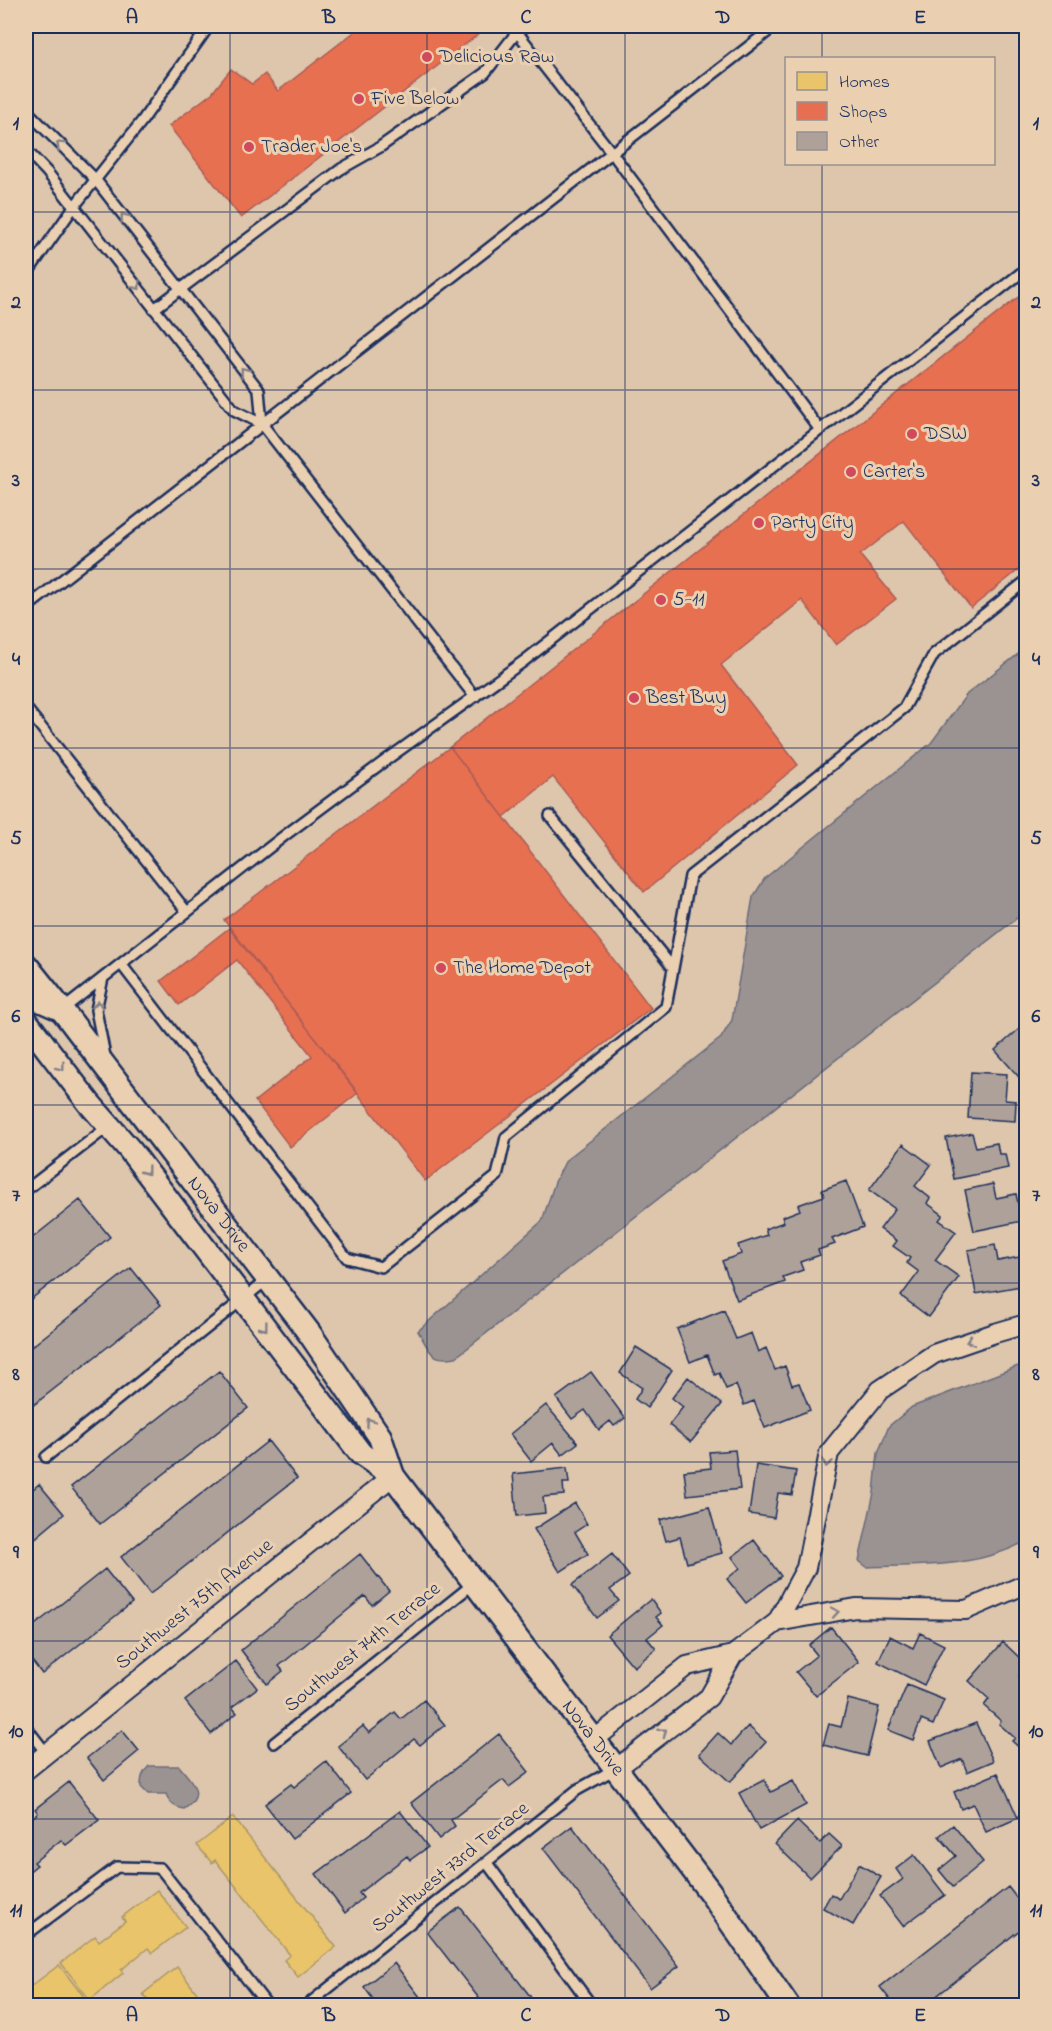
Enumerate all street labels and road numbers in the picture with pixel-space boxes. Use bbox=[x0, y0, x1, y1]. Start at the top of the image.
street label: Nova Drive bbox=[180, 1170, 257, 1259]
street label: Southwest 75th Avenue bbox=[110, 1532, 280, 1678]
street label: Southwest 74th Terrace bbox=[278, 1576, 448, 1720]
street label: Nova Drive bbox=[554, 1694, 631, 1782]
street label: Southwest 73rd Terrace bbox=[366, 1795, 536, 1941]

